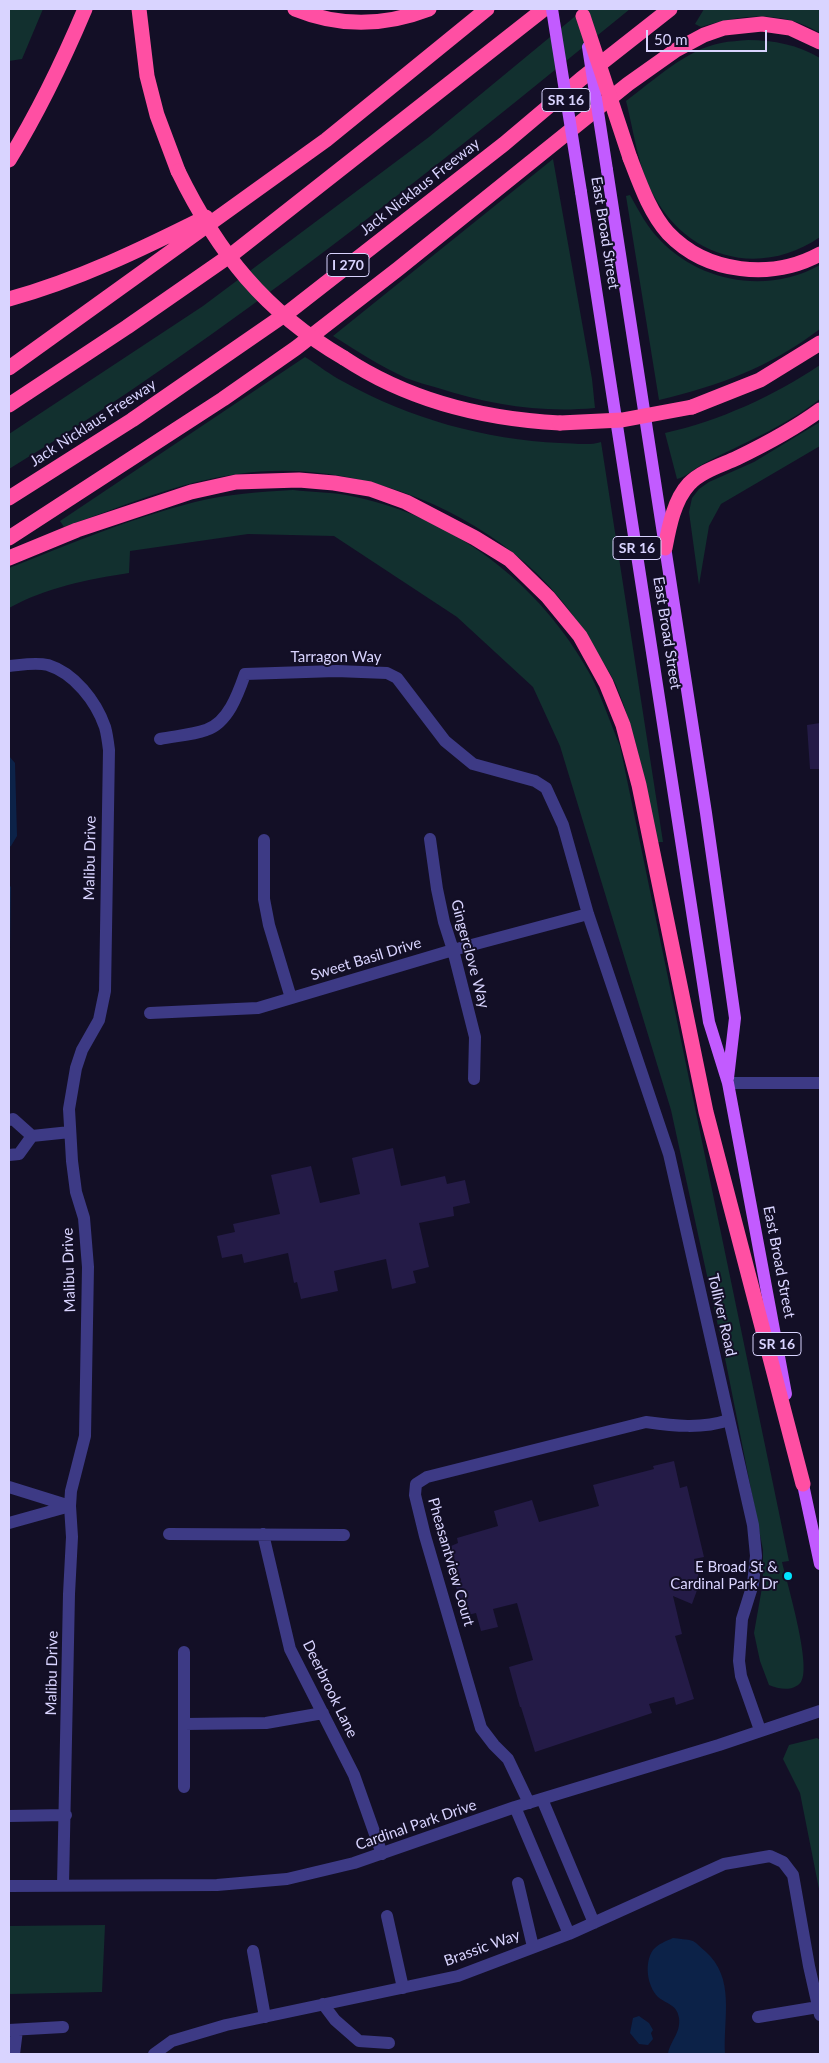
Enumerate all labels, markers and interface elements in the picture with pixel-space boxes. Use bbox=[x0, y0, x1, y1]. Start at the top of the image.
scale bar bbox=[649, 20, 770, 52]
text: 50 m bbox=[654, 30, 688, 48]
road number: SR 16 bbox=[542, 88, 590, 112]
street label: Jack Nicklaus Freeway bbox=[357, 135, 483, 239]
street label: East Broad Street bbox=[587, 175, 623, 291]
road number: I 270 bbox=[327, 254, 369, 276]
street label: Jack Nicklaus Freeway bbox=[26, 375, 160, 471]
road number: SR 16 bbox=[613, 536, 661, 560]
street label: East Broad Street bbox=[649, 575, 685, 691]
street label: Tarragon Way bbox=[291, 648, 381, 666]
street label: Malibu Drive bbox=[80, 816, 100, 900]
street label: Gingerclove Way bbox=[447, 898, 493, 1010]
street label: Sweet Basil Drive bbox=[308, 934, 424, 984]
street label: East Broad Street bbox=[759, 1204, 799, 1320]
street label: Malibu Drive bbox=[59, 1227, 79, 1313]
street label: Tolliver Road bbox=[704, 1272, 740, 1358]
road number: SR 16 bbox=[753, 1332, 801, 1356]
street label: Pheasantview Court bbox=[424, 1496, 478, 1628]
place label: E Broad St & Cardinal Park Dr bbox=[670, 1558, 778, 1593]
marker: E Broad St & Cardinal Park Dr bbox=[782, 1570, 794, 1582]
street label: Malibu Drive bbox=[42, 1631, 62, 1715]
street label: Deerbrook Lane bbox=[299, 1637, 361, 1741]
street label: Cardinal Park Drive bbox=[353, 1796, 479, 1854]
street label: Brassic Way bbox=[442, 1926, 522, 1970]

